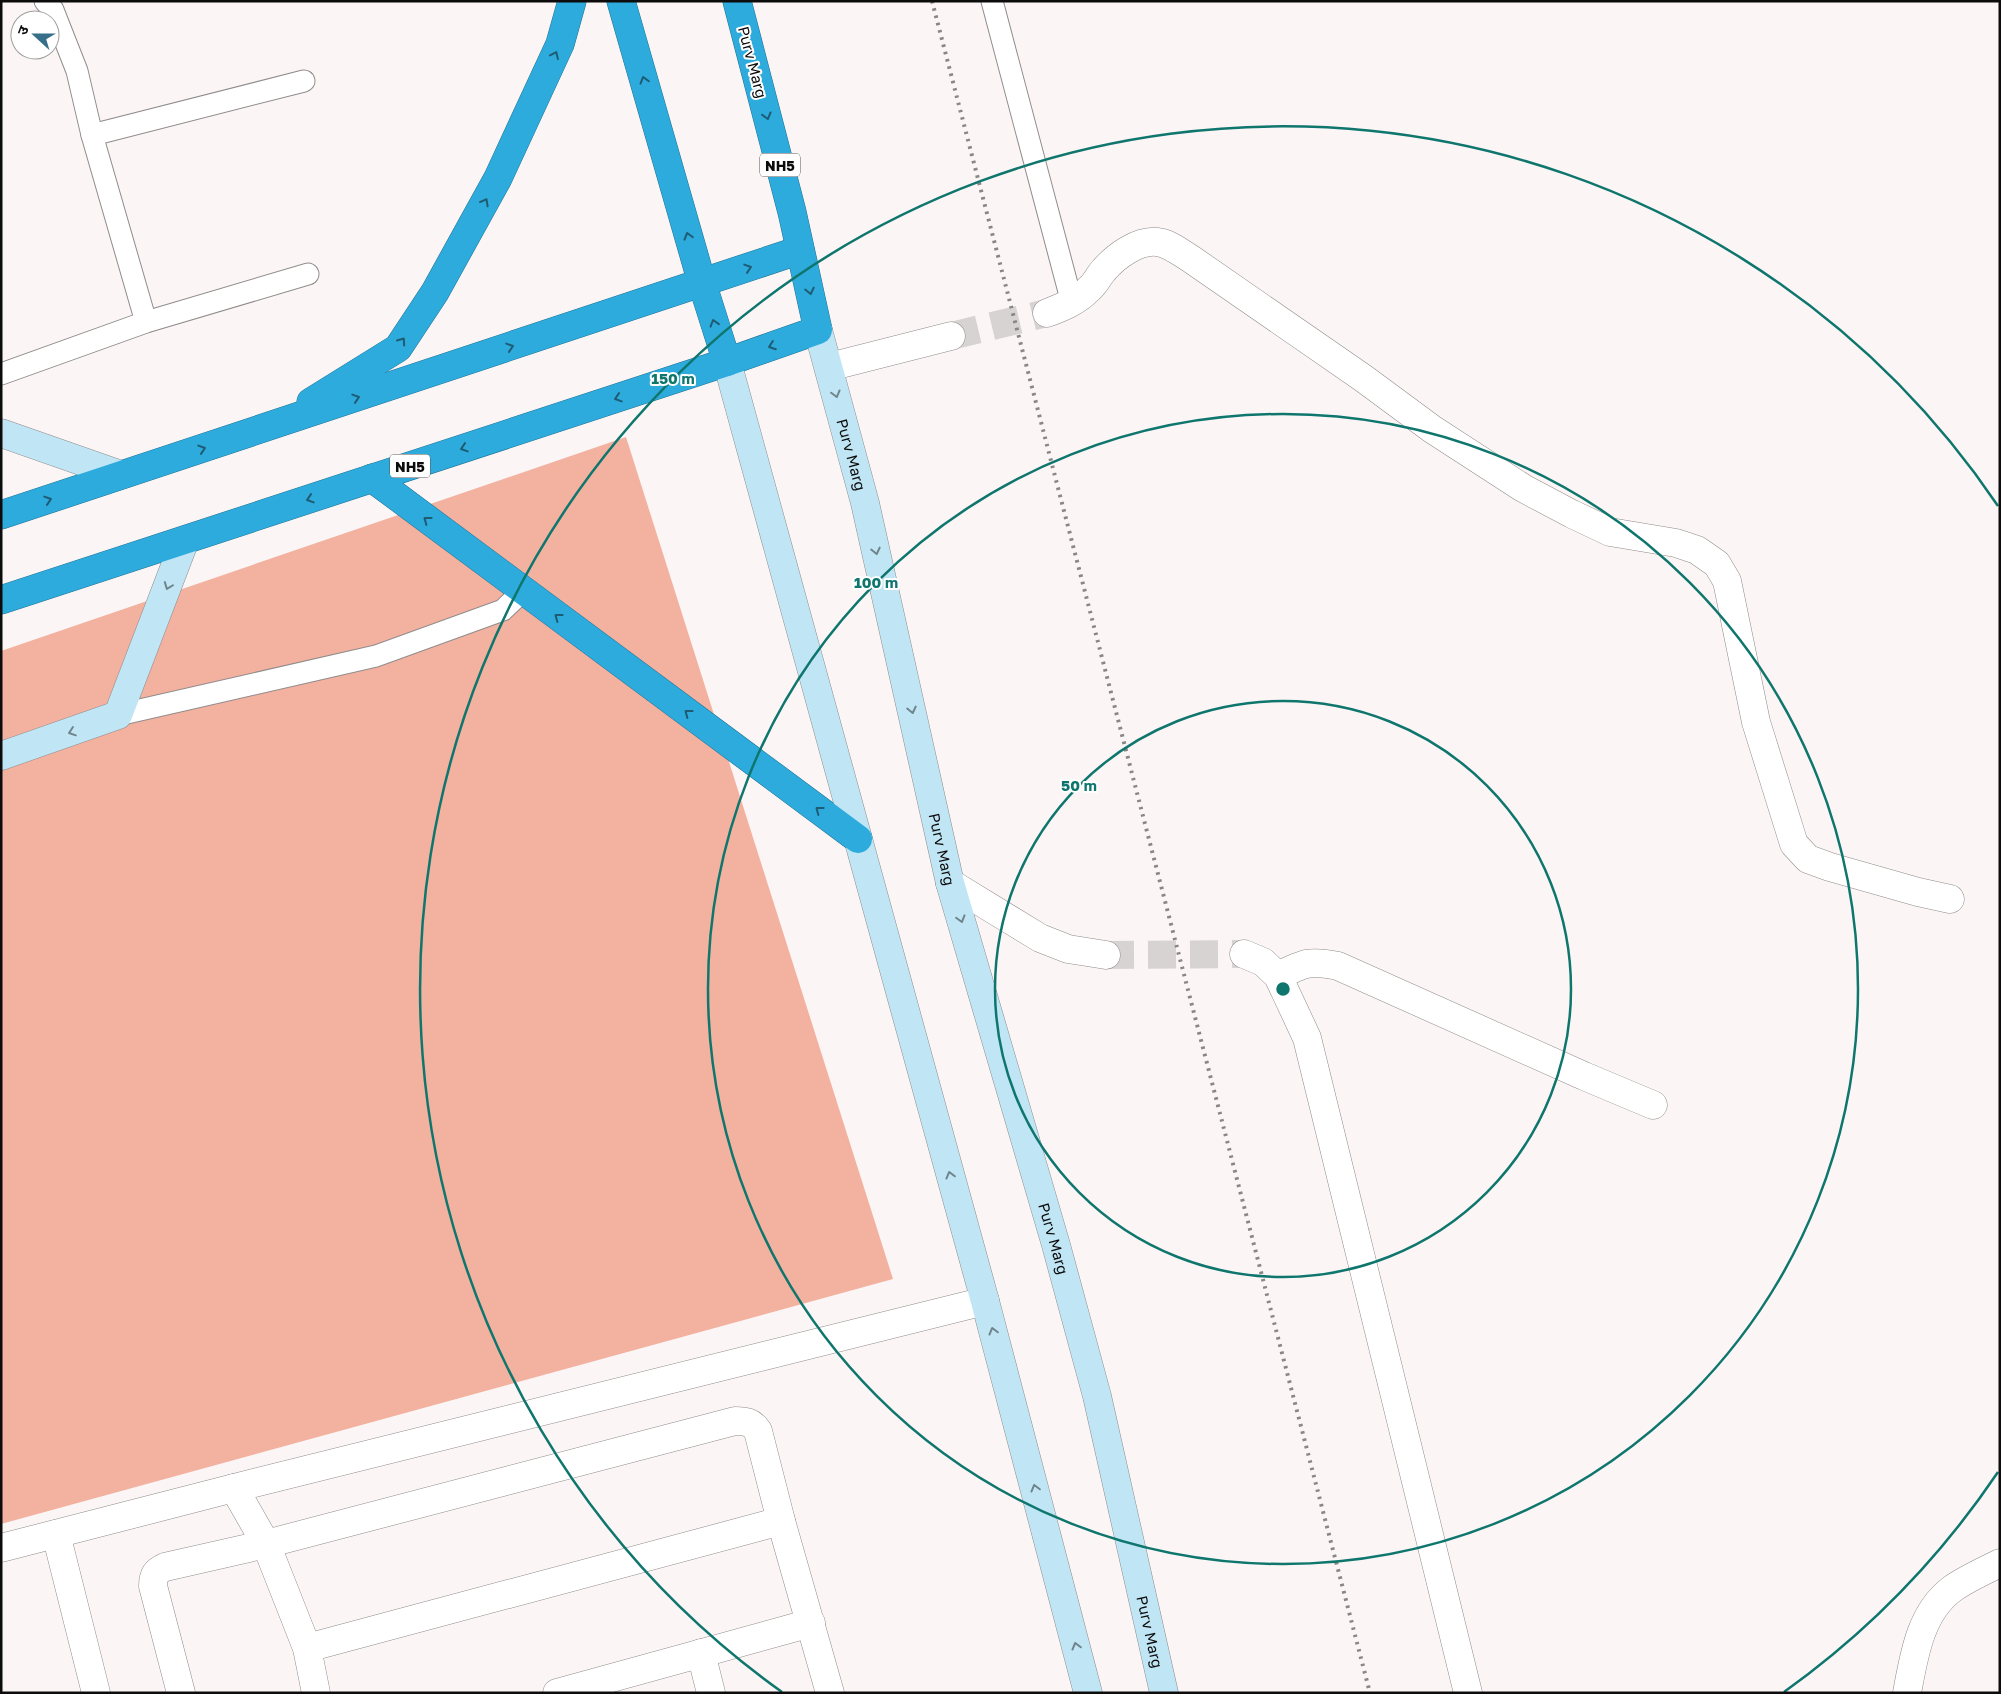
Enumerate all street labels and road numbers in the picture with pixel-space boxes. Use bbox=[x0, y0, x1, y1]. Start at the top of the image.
street label: Purv Marg bbox=[735, 24, 771, 100]
road number: NH5 bbox=[760, 154, 800, 176]
street label: Purv Marg bbox=[833, 417, 870, 492]
road number: NH5 bbox=[390, 454, 430, 478]
street label: Purv Marg bbox=[926, 811, 959, 887]
street label: Purv Marg bbox=[1035, 1201, 1073, 1276]
street label: Purv Marg bbox=[1133, 1594, 1167, 1670]

